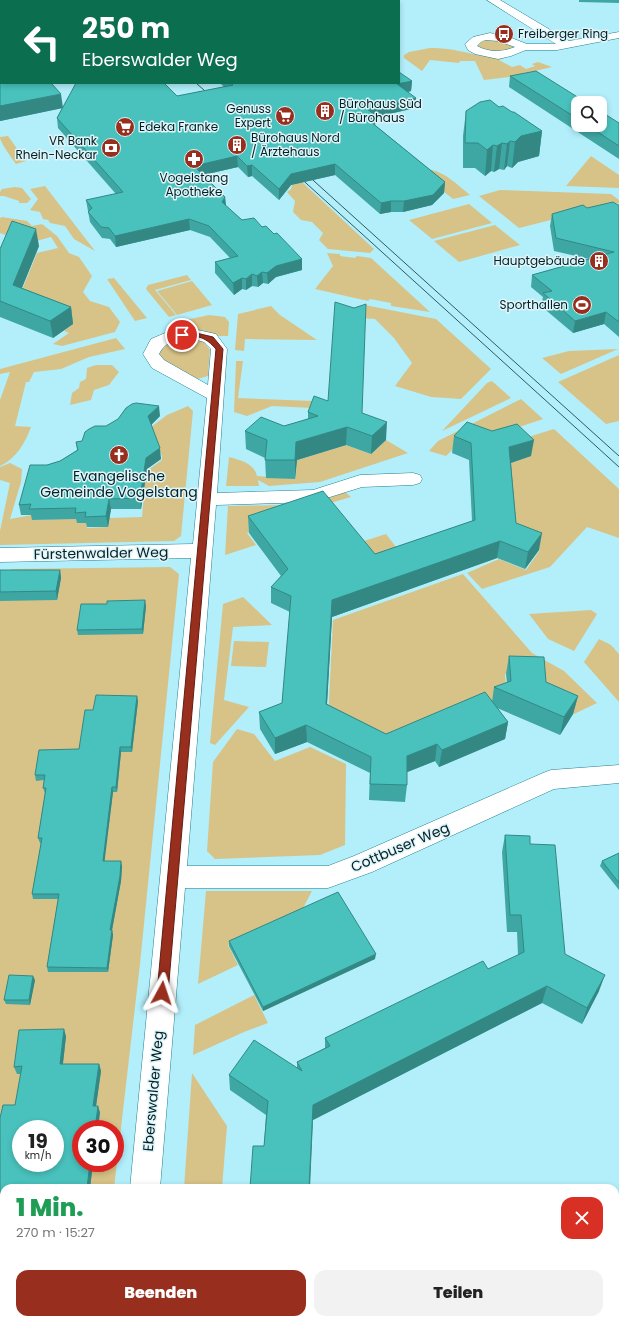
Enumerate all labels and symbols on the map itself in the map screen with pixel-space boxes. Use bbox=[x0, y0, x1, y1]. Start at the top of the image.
bus stop icon: Freiberger Ring bbox=[493, 23, 515, 45]
place label: Freiberger Ring bbox=[518, 25, 608, 42]
place label: Bürohaus Süd / Bürohaus bbox=[339, 95, 422, 126]
place label: Genuss Expert bbox=[226, 100, 271, 131]
building icon: Bürohaus Süd / Bürohaus bbox=[314, 100, 336, 122]
supermarket icon: Genuss Expert bbox=[274, 105, 296, 127]
supermarket icon: Edeka Franke bbox=[114, 116, 136, 138]
place label: Edeka Franke bbox=[139, 118, 218, 135]
place label: Bürohaus Nord / Ärztehaus bbox=[251, 129, 340, 160]
place label: VR Bank Rhein-Neckar bbox=[15, 132, 98, 163]
building icon: Bürohaus Nord / Ärztehaus bbox=[226, 134, 248, 156]
bank icon: VR Bank Rhein-Neckar bbox=[100, 137, 122, 159]
pharmacy icon: Vogelstang Apotheke bbox=[183, 148, 205, 170]
place label: Vogelstang Apotheke bbox=[160, 169, 228, 200]
building icon: Hauptgebäude bbox=[588, 250, 610, 272]
place label: Hauptgebäude bbox=[493, 252, 585, 269]
sports icon: Sporthallen bbox=[571, 294, 593, 316]
place label: Sporthallen bbox=[500, 296, 568, 313]
pin bbox=[165, 318, 199, 352]
church icon: Evangelische Gemeinde Vogelstang bbox=[108, 444, 130, 466]
place label: Evangelische Gemeinde Vogelstang bbox=[40, 466, 198, 502]
street label: Fürstenwalder Weg bbox=[34, 542, 168, 564]
street label: Cottbuser Weg bbox=[348, 817, 452, 877]
position arrow bbox=[141, 972, 183, 1014]
street label: Eberswalder Weg bbox=[138, 1030, 168, 1152]
speed limit sign: 30 bbox=[72, 1120, 124, 1172]

